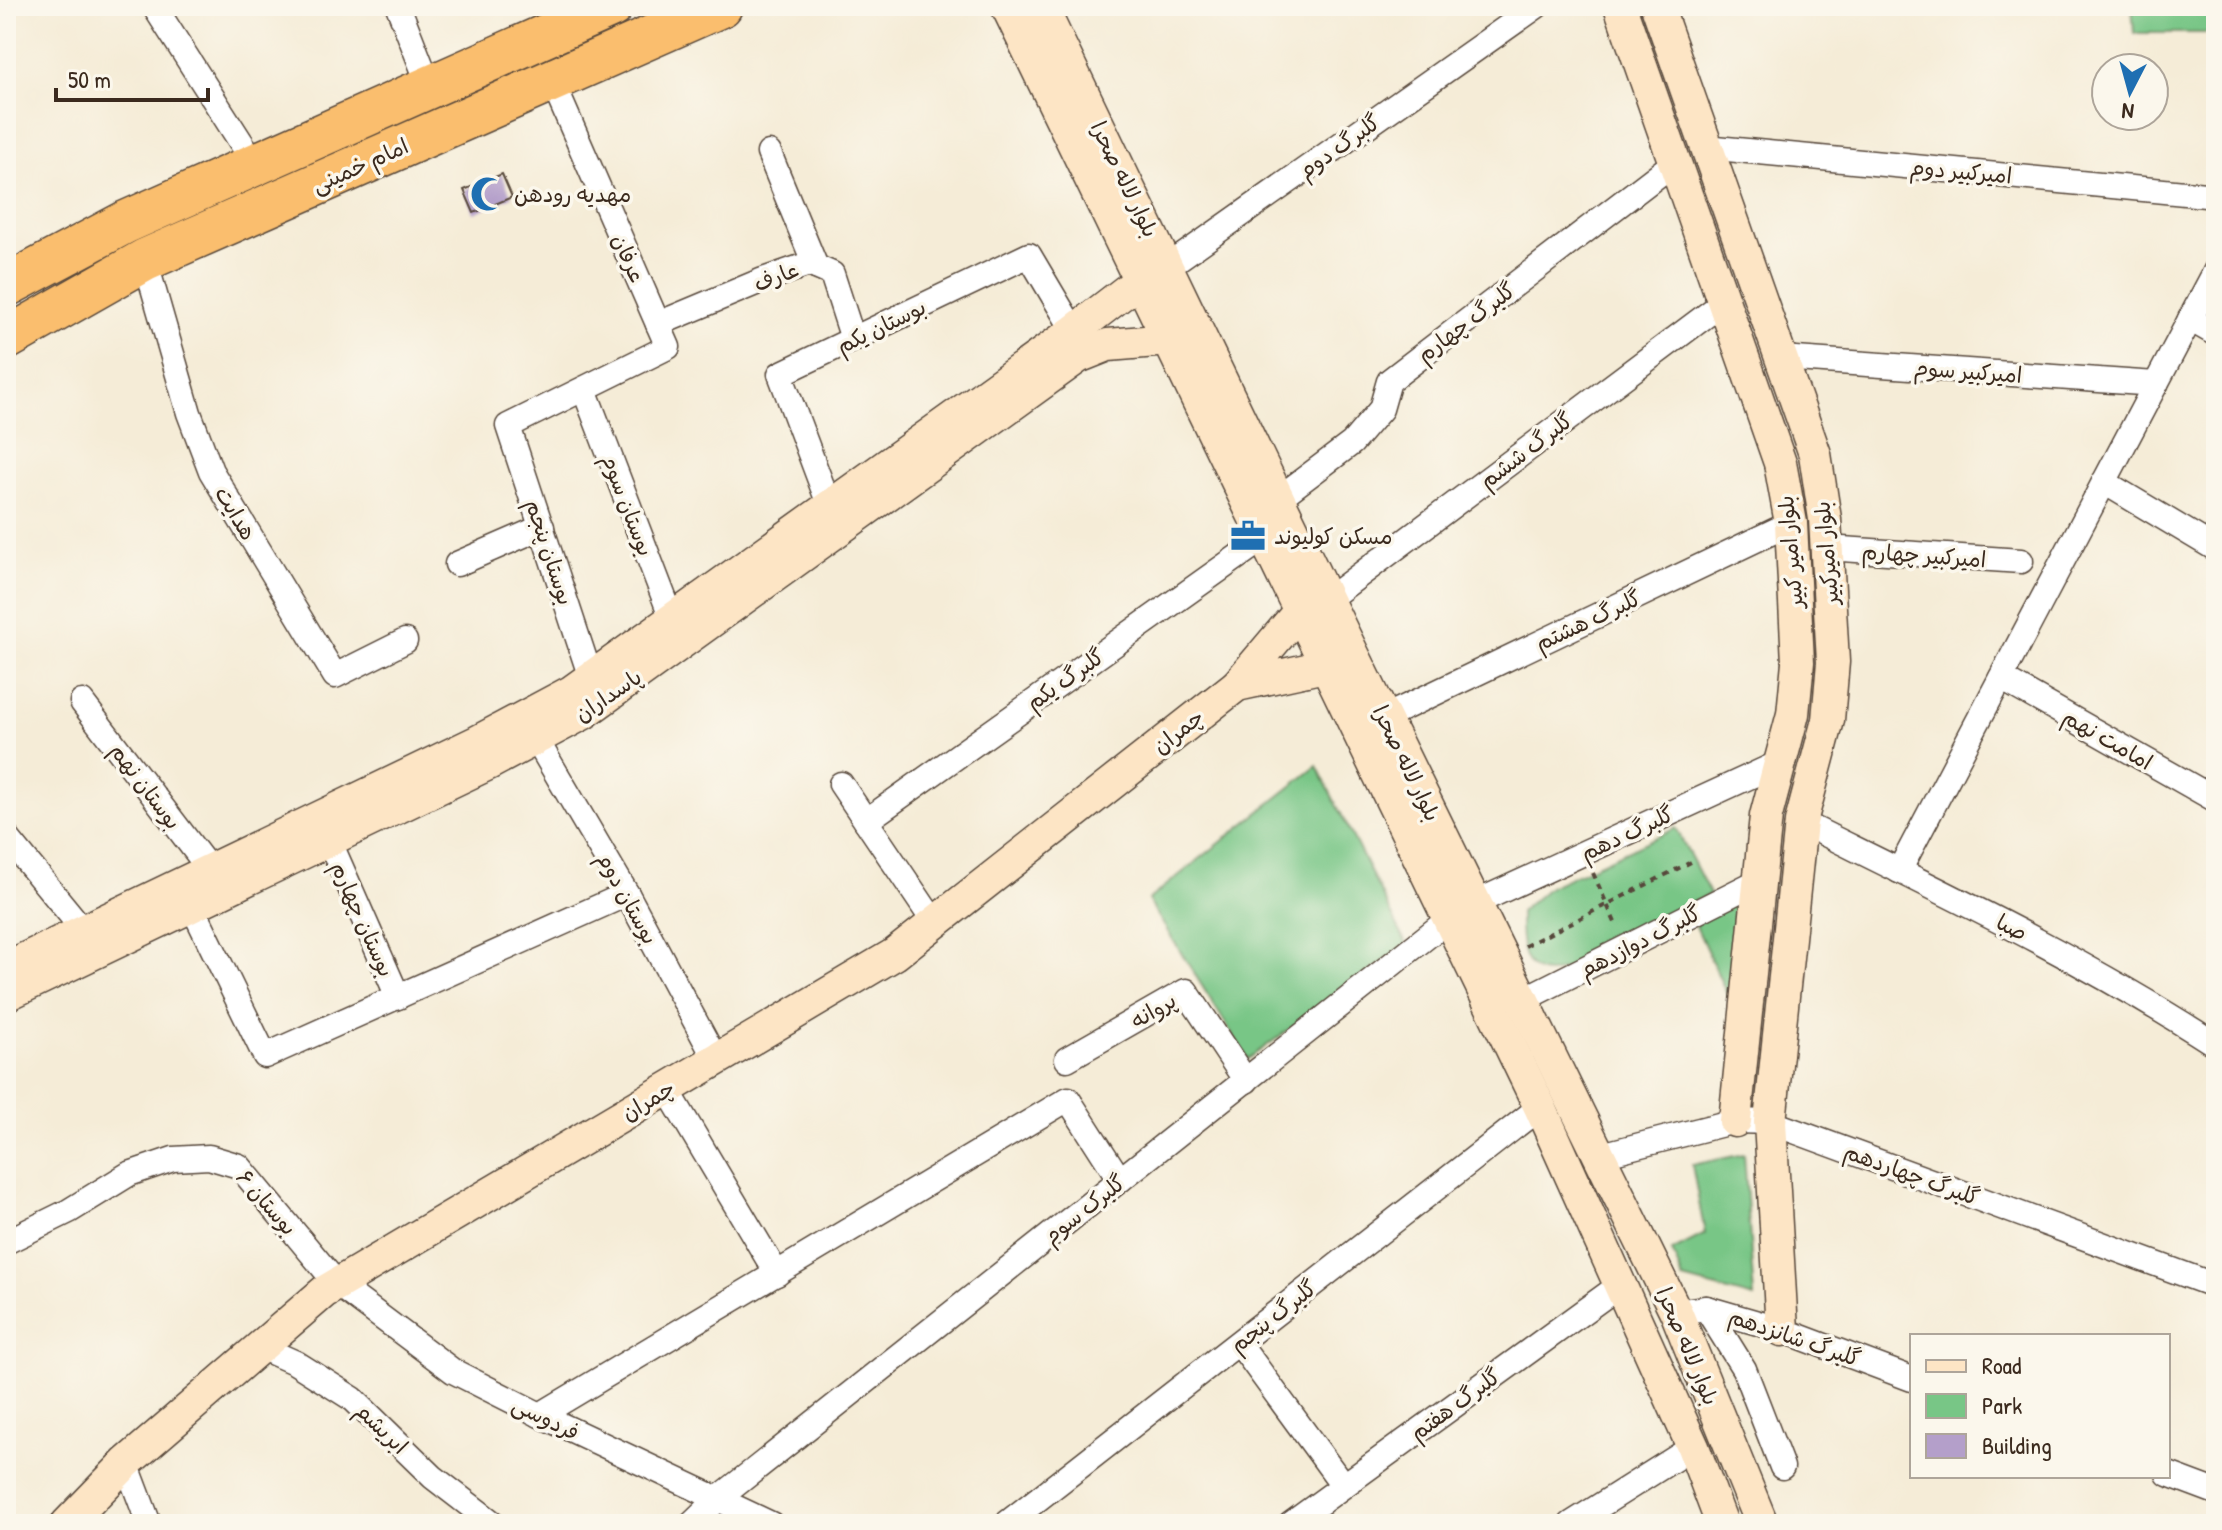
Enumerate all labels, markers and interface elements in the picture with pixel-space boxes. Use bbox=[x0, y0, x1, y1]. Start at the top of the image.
scale bar bbox=[56, 52, 208, 102]
north arrow bbox=[2090, 52, 2170, 132]
text: 50 m bbox=[68, 63, 111, 95]
text: N bbox=[2120, 96, 2135, 127]
street label: گلبرگ دوم bbox=[1292, 107, 1388, 188]
street label: بلوار لاله صحرا bbox=[1084, 116, 1166, 242]
street label: امام خمینی bbox=[307, 130, 414, 201]
street label: امیرکبیر دوم bbox=[1908, 152, 2013, 193]
mosque icon: مهدیه رودهن bbox=[469, 175, 507, 213]
place label: مهدیه رودهن bbox=[514, 179, 631, 209]
street label: عرفان bbox=[605, 229, 653, 287]
street label: عارف bbox=[749, 254, 803, 298]
street label: گلبرگ چهارم bbox=[1411, 275, 1523, 371]
street label: بوستان یکم bbox=[831, 291, 932, 362]
street label: امیرکبیر سوم bbox=[1913, 352, 2023, 393]
street label: گلبرگ ششم bbox=[1473, 405, 1580, 497]
street label: بوستان سوم bbox=[592, 450, 661, 561]
street label: هدایت bbox=[208, 480, 264, 546]
street label: بلوار امیر کبیر bbox=[1770, 494, 1810, 612]
street label: بوستان پنجم bbox=[517, 495, 581, 609]
street label: بلوار امیرکبیر bbox=[1807, 500, 1846, 608]
office icon: مسکن کولیوند bbox=[1229, 517, 1267, 555]
place label: مسکن کولیوند bbox=[1274, 521, 1392, 551]
street label: امیرکبیر چهارم bbox=[1861, 536, 1987, 576]
street label: گلبرگ هشتم bbox=[1530, 582, 1647, 659]
street label: گلبرگ یکم bbox=[1020, 641, 1111, 719]
street label: پاسداران bbox=[568, 662, 648, 728]
street label: بلوار لاله صحرا bbox=[1366, 700, 1448, 826]
street label: امامت نهم bbox=[2057, 701, 2158, 778]
street label: چمران bbox=[1146, 702, 1210, 760]
street label: بوستان نهم bbox=[102, 737, 188, 837]
street label: گلبرگ دهم bbox=[1575, 798, 1679, 870]
street label: بوستان دوم bbox=[588, 847, 666, 951]
street label: بوستان چهارم bbox=[322, 857, 402, 982]
street label: گلبرگ دوازدهم bbox=[1574, 897, 1707, 986]
street label: صبا bbox=[1991, 907, 2033, 947]
street label: پروانه bbox=[1124, 985, 1182, 1035]
street label: چمران bbox=[616, 1072, 680, 1128]
street label: گلبرگ چهاردهم bbox=[1839, 1136, 1984, 1214]
street label: بوستان ۶ bbox=[230, 1163, 304, 1241]
street label: گلبرک سوم bbox=[1037, 1167, 1133, 1253]
street label: گلبرگ پنجم bbox=[1223, 1273, 1324, 1361]
street label: بلوار لاله صحرا bbox=[1650, 1282, 1726, 1410]
street label: گلبرگ شانزدهم bbox=[1724, 1300, 1865, 1375]
legend bbox=[1910, 1334, 2170, 1478]
text: Road bbox=[1982, 1349, 2021, 1381]
street label: گلبرگ هفتم bbox=[1404, 1361, 1508, 1449]
street label: فردوسی bbox=[507, 1389, 585, 1447]
text: Park bbox=[1982, 1389, 2022, 1421]
street label: ابریشم bbox=[348, 1396, 415, 1462]
text: Building bbox=[1982, 1429, 2052, 1461]

